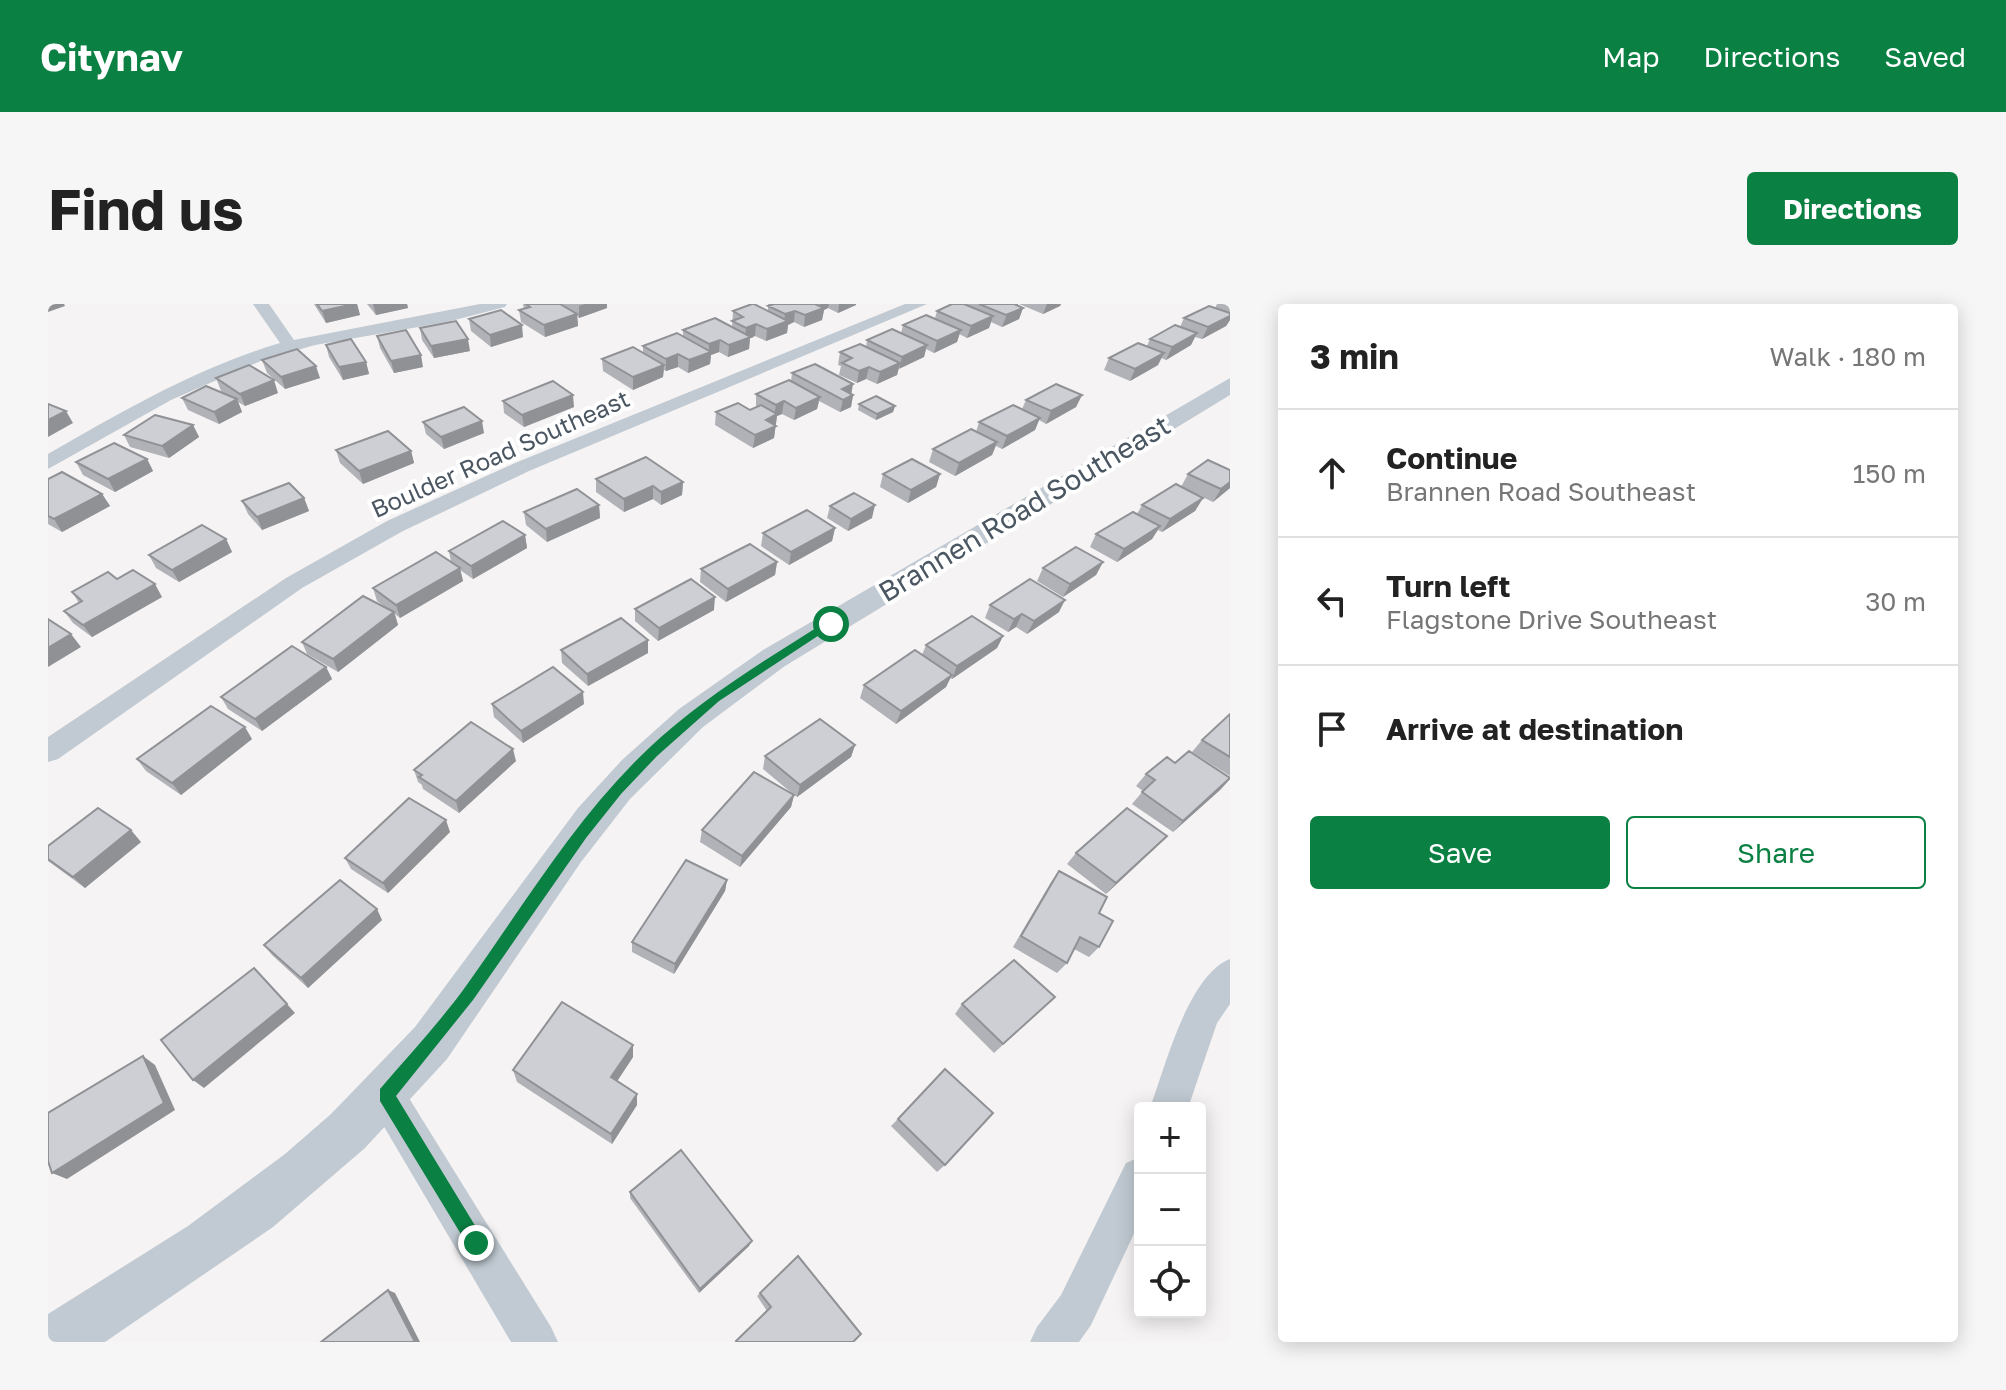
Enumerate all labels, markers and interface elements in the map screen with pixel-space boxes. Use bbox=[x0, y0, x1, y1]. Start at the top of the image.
text: Citynav bbox=[40, 34, 183, 79]
text: Map bbox=[1602, 40, 1659, 73]
text: Directions bbox=[1703, 40, 1840, 73]
text: Saved bbox=[1884, 40, 1966, 73]
button: Directions bbox=[1747, 172, 1958, 245]
text: Find us bbox=[48, 175, 244, 242]
text: 3 min bbox=[1310, 336, 1399, 376]
text: Walk · 180 m bbox=[1769, 341, 1926, 372]
street label: Boulder Road Southeast bbox=[366, 383, 634, 523]
street label: Brannen Road Southeast bbox=[872, 408, 1176, 608]
text: Continue bbox=[1386, 440, 1517, 476]
icon: ahead bbox=[1310, 451, 1354, 495]
text: 150 m bbox=[1853, 458, 1926, 489]
text: Brannen Road Southeast bbox=[1386, 476, 1696, 507]
text: Turn left bbox=[1386, 568, 1511, 604]
icon: left bbox=[1310, 579, 1354, 623]
text: 30 m bbox=[1865, 586, 1926, 617]
text: Flagstone Drive Southeast bbox=[1386, 604, 1717, 635]
route start bbox=[813, 606, 849, 642]
icon: arrive bbox=[1310, 707, 1354, 751]
text: Arrive at destination bbox=[1386, 711, 1683, 747]
button: Save bbox=[1310, 816, 1610, 889]
button: Share bbox=[1626, 816, 1926, 889]
map controls bbox=[1134, 1102, 1206, 1318]
button: + bbox=[1134, 1102, 1206, 1174]
button: − bbox=[1134, 1174, 1206, 1246]
route end bbox=[458, 1225, 494, 1261]
button: locate bbox=[1134, 1246, 1206, 1318]

